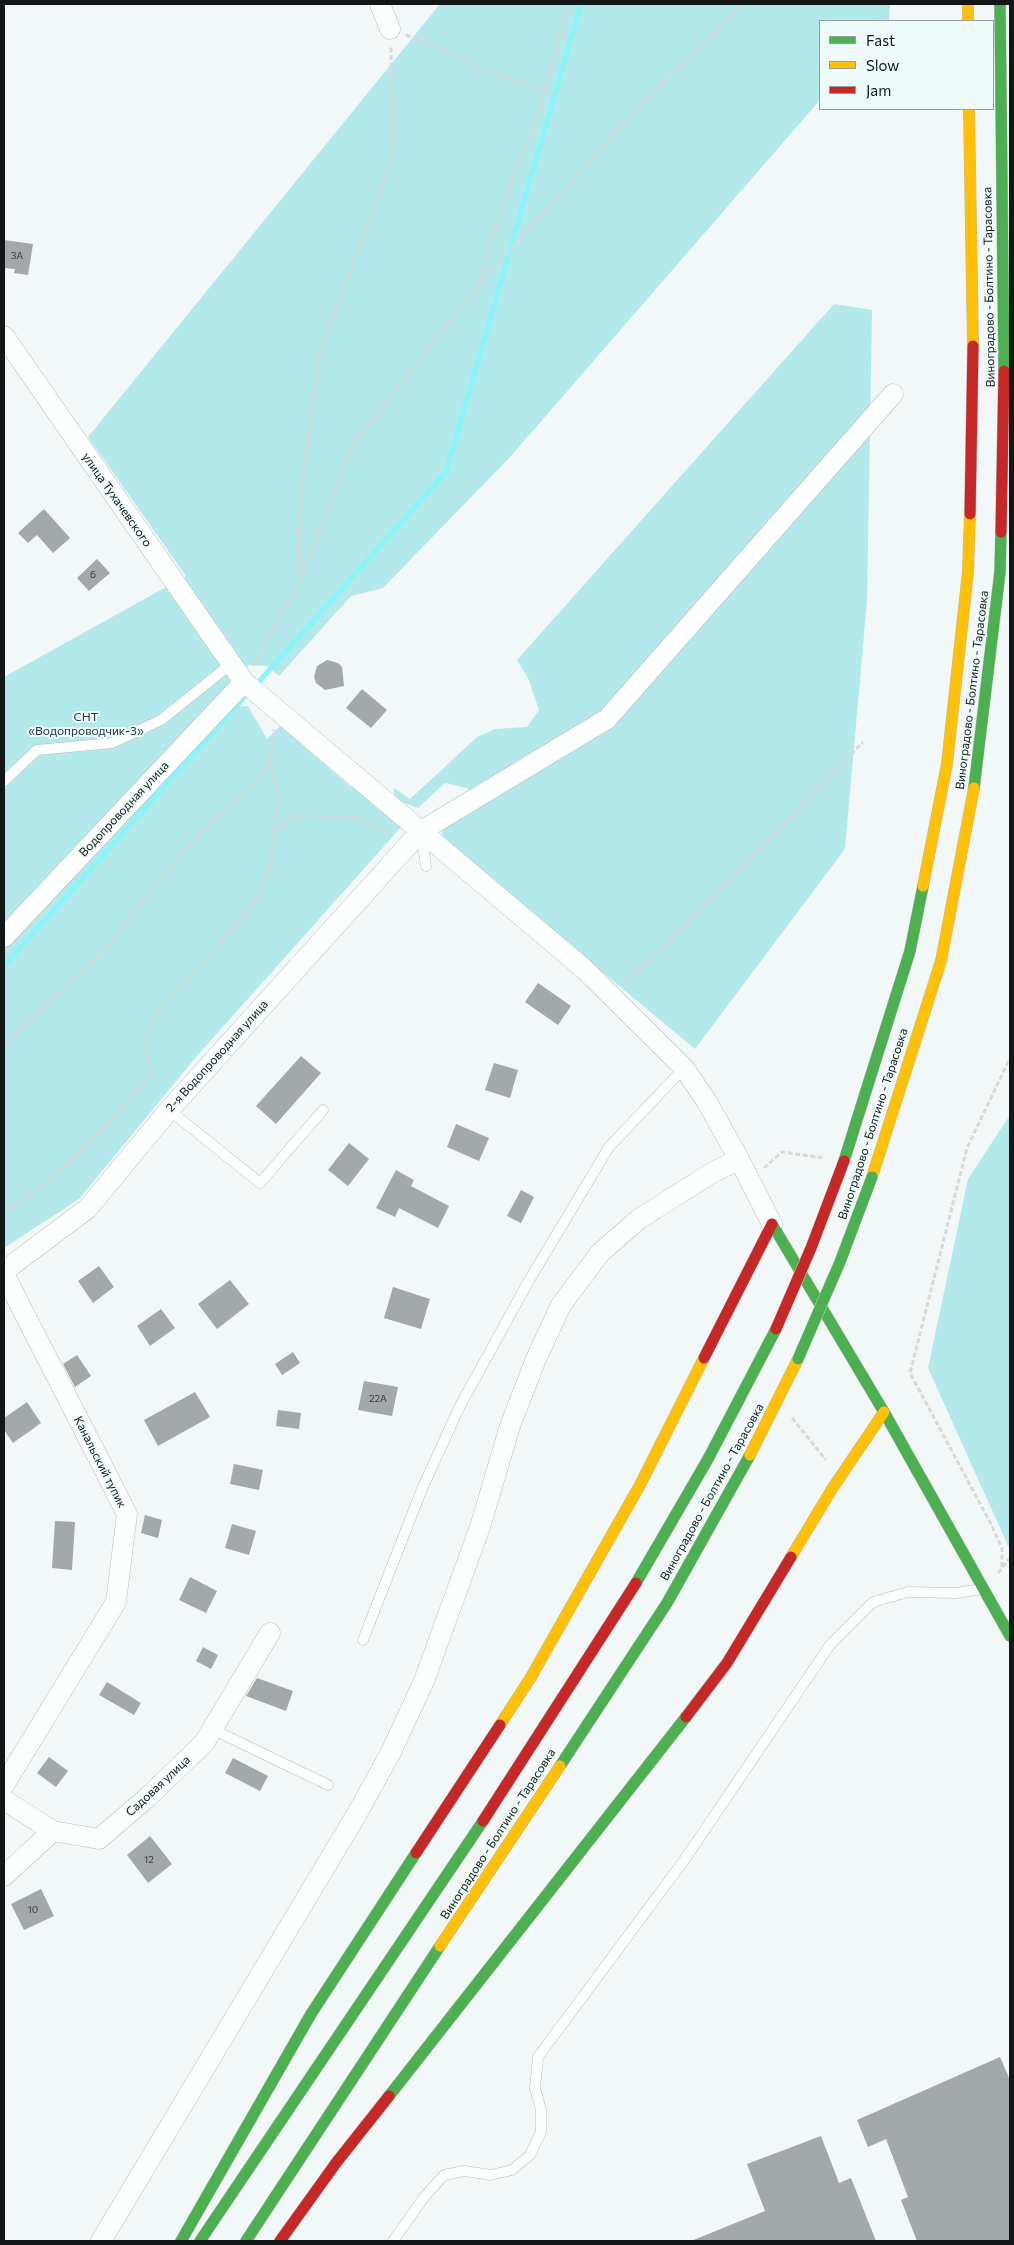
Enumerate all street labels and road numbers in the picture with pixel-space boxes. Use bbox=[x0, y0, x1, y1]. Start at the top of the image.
street label: Виноградово - Болтино - Тарасовка bbox=[980, 187, 998, 387]
street label: улица Тухачевского bbox=[79, 450, 155, 550]
street label: Виноградово - Болтино - Тарасовка bbox=[953, 590, 991, 790]
street label: Водопроводная улица bbox=[76, 758, 172, 860]
street label: 2-я Водопроводная улица bbox=[163, 997, 271, 1115]
street label: Виноградово - Болтино - Тарасовка bbox=[835, 1026, 911, 1222]
street label: Виноградово - Болтино - Тарасовка bbox=[657, 1401, 767, 1583]
street label: Канальский тупик bbox=[71, 1414, 129, 1510]
street label: Виноградово - Болтино - Тарасовка bbox=[437, 1746, 559, 1922]
street label: Садовая улица bbox=[123, 1753, 193, 1819]

